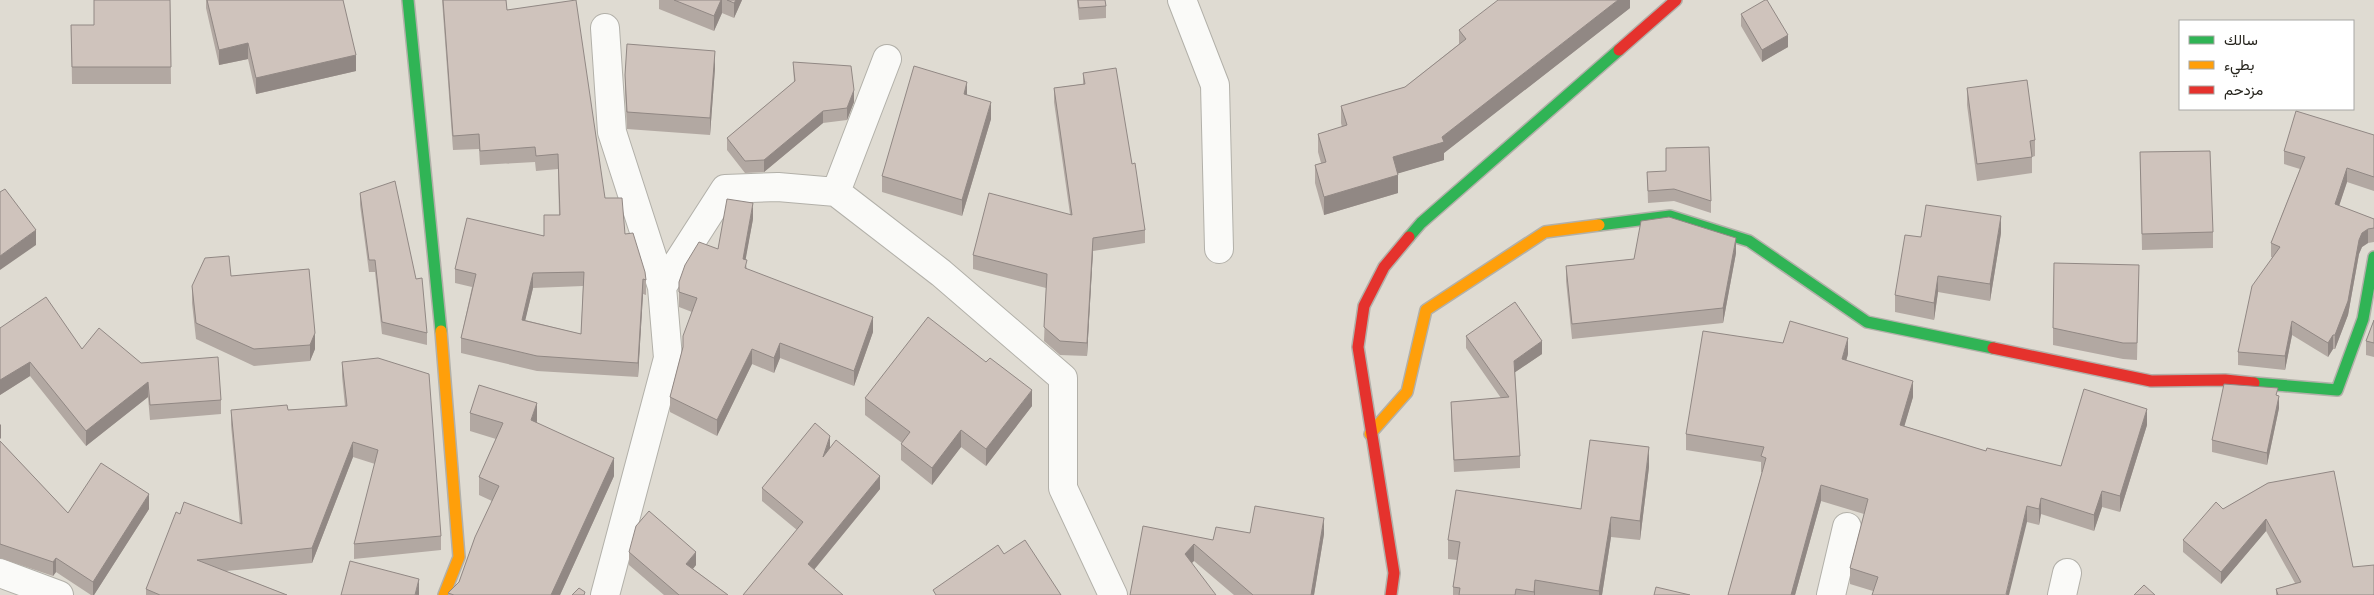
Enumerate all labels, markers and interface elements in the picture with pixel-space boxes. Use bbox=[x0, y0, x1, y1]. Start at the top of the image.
legend bbox=[2179, 20, 2354, 110]
text: سالك bbox=[2224, 29, 2258, 49]
text: بطيء bbox=[2224, 54, 2254, 78]
text: مزدحم bbox=[2224, 79, 2263, 100]

